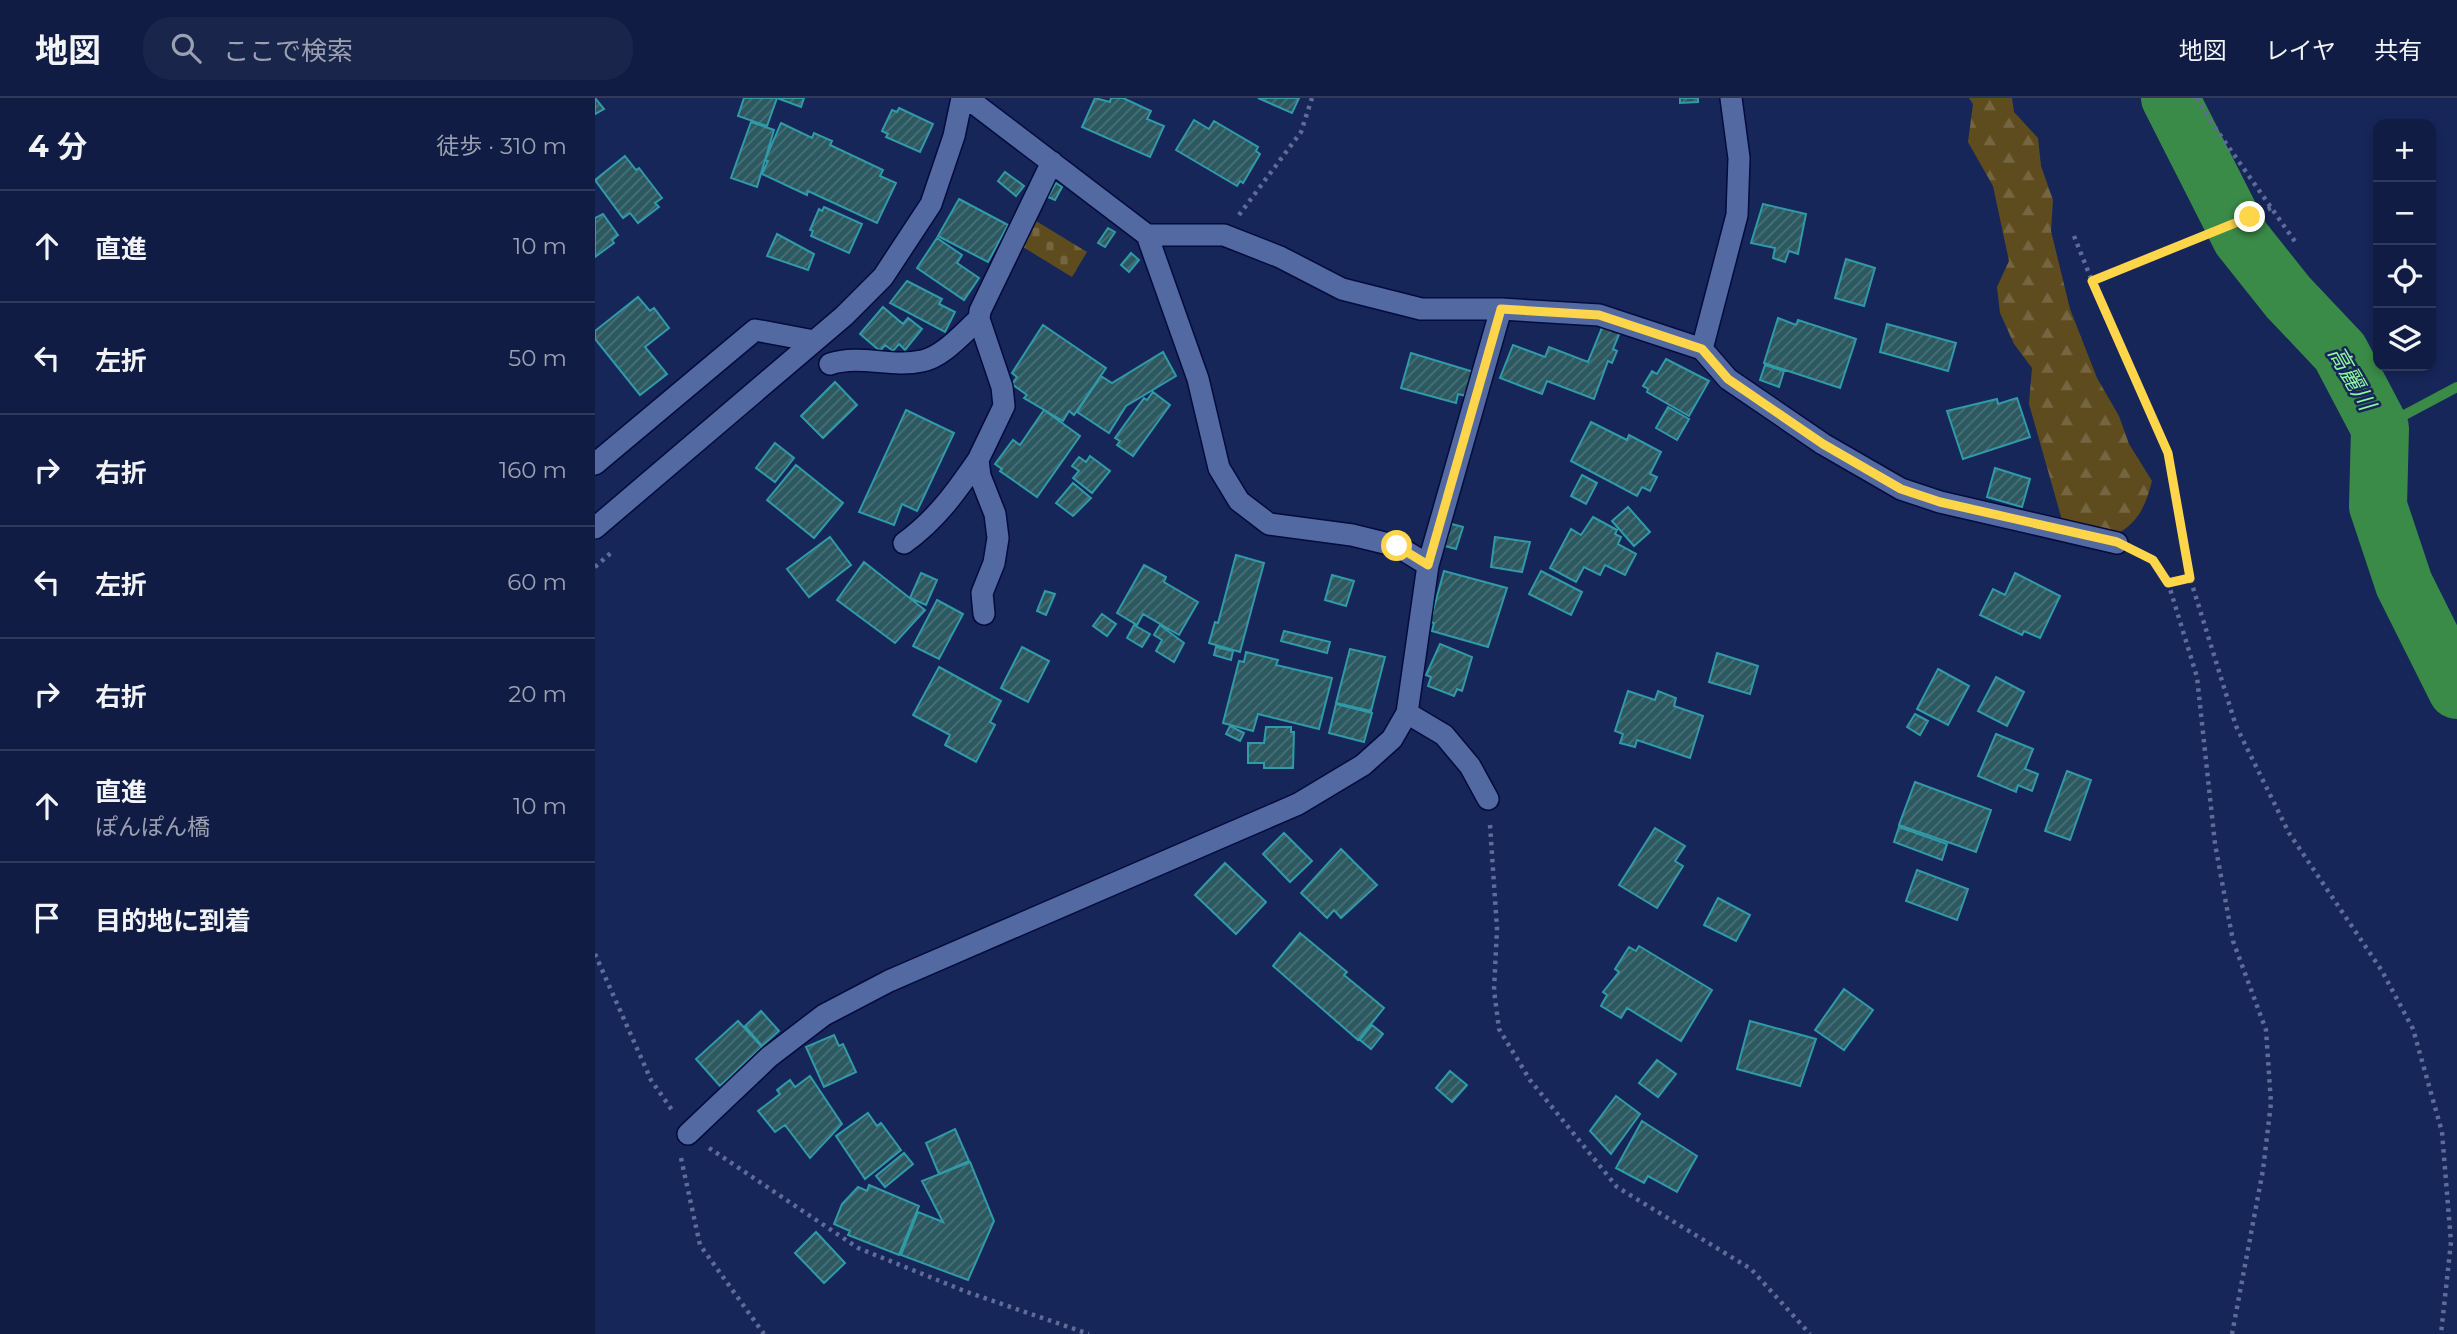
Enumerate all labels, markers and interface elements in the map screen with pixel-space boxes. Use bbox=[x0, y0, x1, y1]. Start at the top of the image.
search box bbox=[143, 17, 633, 80]
icon: search bbox=[167, 29, 205, 67]
text: 地図 bbox=[35, 30, 101, 70]
text: ここで検索 bbox=[223, 35, 353, 67]
text: 地図 bbox=[2179, 36, 2227, 65]
text: レイヤ bbox=[2265, 36, 2336, 65]
text: 共有 bbox=[2374, 36, 2422, 65]
map controls bbox=[2373, 119, 2436, 371]
button: + bbox=[2373, 119, 2436, 182]
text: 4 分 bbox=[28, 128, 87, 165]
text: 徒歩 · 310 m bbox=[436, 132, 567, 160]
button: − bbox=[2373, 182, 2436, 245]
route end bbox=[2234, 201, 2265, 232]
icon: ahead bbox=[28, 227, 66, 265]
text: 10 m bbox=[513, 232, 567, 260]
text: 直進 bbox=[95, 233, 147, 265]
button: locate bbox=[2373, 245, 2436, 308]
button: layers bbox=[2373, 308, 2436, 371]
icon: left bbox=[28, 339, 66, 377]
water label: 高麗川 bbox=[2323, 341, 2383, 417]
text: 50 m bbox=[508, 344, 567, 372]
text: 左折 bbox=[95, 345, 147, 377]
icon: right bbox=[28, 451, 66, 489]
text: 160 m bbox=[499, 456, 567, 484]
text: 右折 bbox=[95, 457, 147, 489]
route start bbox=[1381, 530, 1412, 561]
icon: left bbox=[28, 563, 66, 601]
text: 60 m bbox=[507, 568, 567, 596]
text: 左折 bbox=[95, 569, 147, 601]
icon: right bbox=[28, 675, 66, 713]
text: 20 m bbox=[508, 680, 567, 708]
text: 右折 bbox=[95, 681, 147, 713]
text: 直進 bbox=[95, 776, 147, 808]
icon: ahead bbox=[28, 787, 66, 825]
text: 10 m bbox=[513, 792, 567, 820]
text: ぽんぽん橋 bbox=[95, 813, 210, 841]
icon: arrive bbox=[28, 899, 66, 937]
text: 目的地に到着 bbox=[95, 905, 251, 937]

